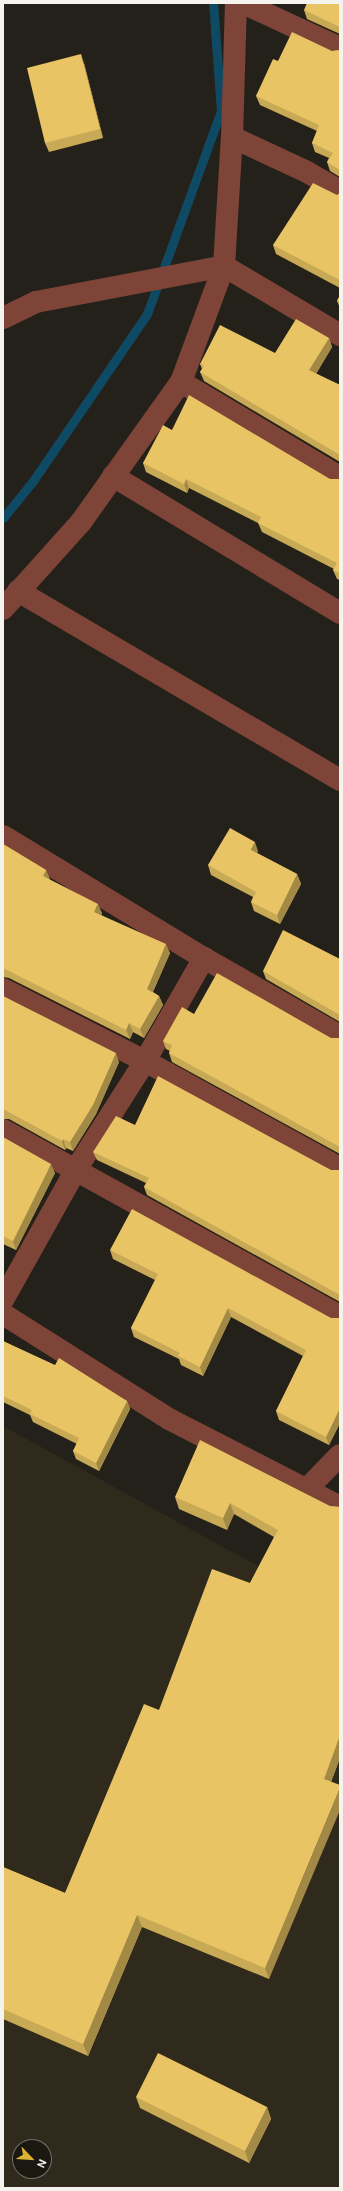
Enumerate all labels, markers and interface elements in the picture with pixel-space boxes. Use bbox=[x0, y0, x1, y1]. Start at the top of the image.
north arrow bbox=[12, 2139, 52, 2179]
text: N bbox=[35, 2157, 49, 2170]

